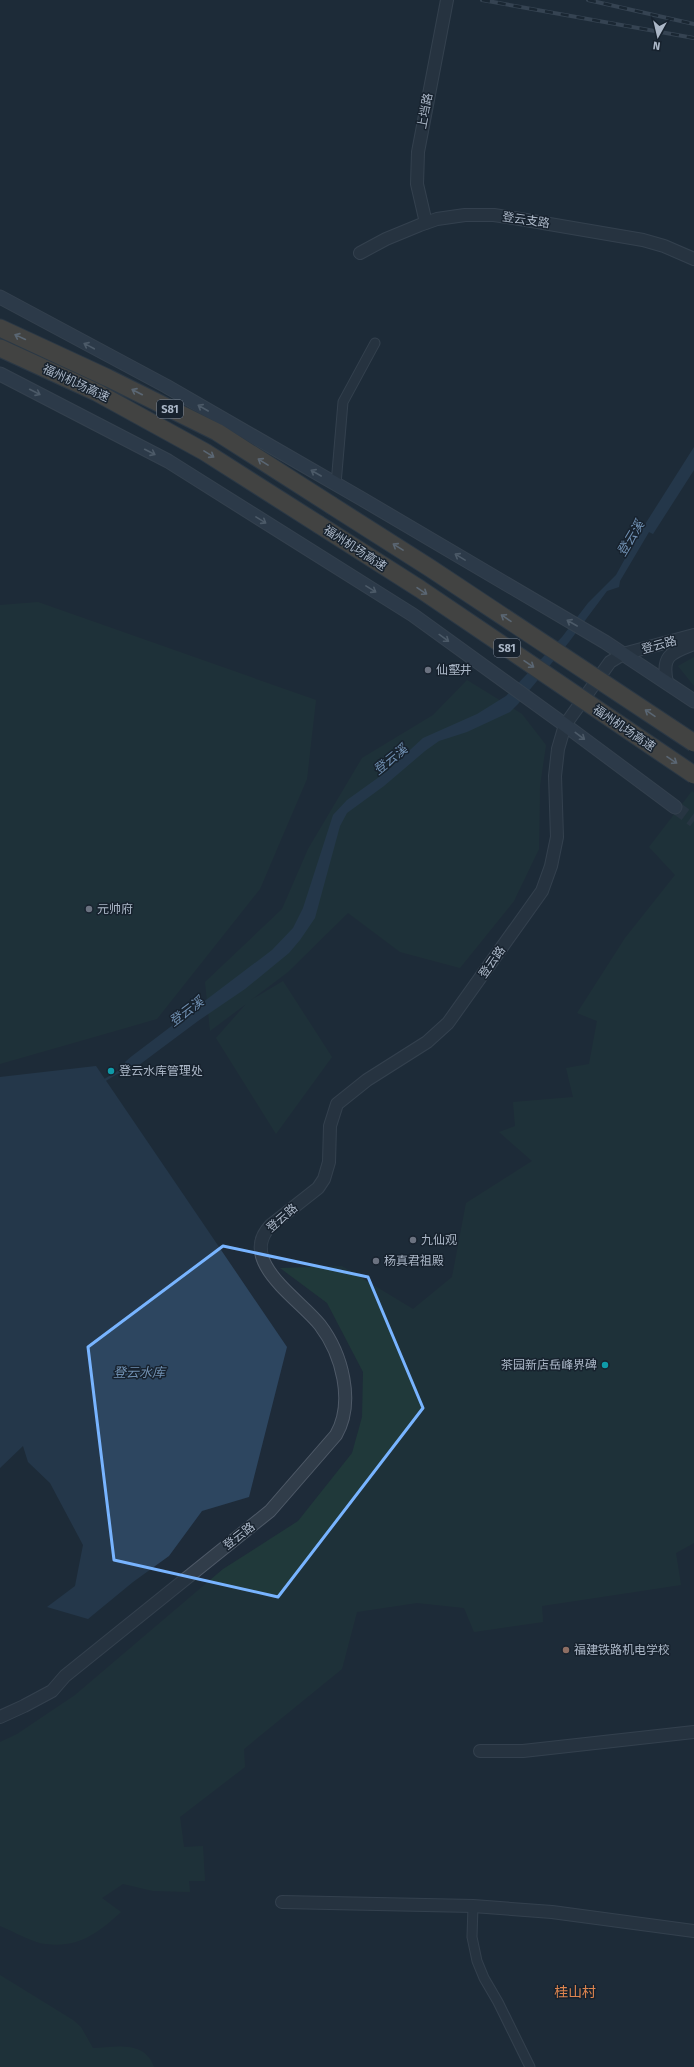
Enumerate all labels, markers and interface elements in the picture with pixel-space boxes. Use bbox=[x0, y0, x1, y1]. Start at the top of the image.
north arrow bbox=[638, 16, 678, 56]
text: N bbox=[652, 38, 661, 52]
street label: 上垱路 bbox=[415, 92, 435, 130]
street label: 登云支路 bbox=[501, 210, 551, 230]
one-way arrow bbox=[14, 333, 26, 340]
one-way arrow bbox=[84, 341, 96, 349]
street label: 福州机场高速 bbox=[40, 361, 112, 405]
one-way arrow bbox=[131, 388, 143, 395]
one-way arrow bbox=[28, 389, 40, 396]
road number: S81 bbox=[157, 400, 183, 418]
one-way arrow bbox=[197, 404, 209, 412]
one-way arrow bbox=[144, 449, 156, 456]
one-way arrow bbox=[203, 451, 215, 459]
one-way arrow bbox=[258, 458, 269, 466]
one-way arrow bbox=[310, 468, 322, 476]
one-way arrow bbox=[255, 516, 267, 524]
water label: 登云溪 bbox=[614, 516, 648, 559]
street label: 福州机场高速 bbox=[321, 523, 389, 573]
one-way arrow bbox=[393, 543, 404, 551]
one-way arrow bbox=[454, 552, 466, 560]
one-way arrow bbox=[365, 585, 376, 593]
one-way arrow bbox=[416, 587, 427, 595]
one-way arrow bbox=[501, 614, 512, 622]
one-way arrow bbox=[566, 618, 578, 626]
one-way arrow bbox=[439, 634, 450, 642]
street label: 登云路 bbox=[640, 634, 678, 656]
road number: S81 bbox=[494, 639, 520, 657]
one-way arrow bbox=[524, 660, 535, 668]
place label: 仙壑井 bbox=[436, 663, 472, 677]
marker: 仙壑井 bbox=[423, 665, 433, 675]
street label: 福州机场高速 bbox=[590, 702, 658, 754]
one-way arrow bbox=[645, 709, 656, 717]
one-way arrow bbox=[574, 731, 585, 740]
water label: 登云溪 bbox=[370, 740, 412, 777]
one-way arrow bbox=[666, 756, 677, 764]
place label: 元帅府 bbox=[97, 902, 133, 916]
marker: 元帅府 bbox=[84, 904, 94, 914]
street label: 登云路 bbox=[476, 943, 508, 981]
water label: 登云溪 bbox=[166, 992, 208, 1029]
place label: 登云水库管理处 bbox=[119, 1064, 203, 1078]
marker: 登云水库管理处 bbox=[106, 1066, 116, 1076]
street label: 登云路 bbox=[264, 1201, 300, 1235]
place label: 九仙观 bbox=[421, 1233, 457, 1247]
marker: 九仙观 bbox=[408, 1235, 418, 1245]
place label: 杨真君祖殿 bbox=[384, 1254, 444, 1268]
marker: 杨真君祖殿 bbox=[371, 1256, 381, 1266]
place label: 茶园新店岳峰界碑 bbox=[501, 1358, 597, 1372]
marker: 茶园新店岳峰界碑 bbox=[600, 1360, 610, 1370]
water label: 登云水库 bbox=[113, 1365, 167, 1380]
street label: 登云路 bbox=[221, 1519, 257, 1553]
place label: 福建铁路机电学校 bbox=[574, 1643, 670, 1657]
marker: 福建铁路机电学校 bbox=[561, 1645, 571, 1655]
district label: 桂山村 bbox=[554, 1984, 596, 2001]

